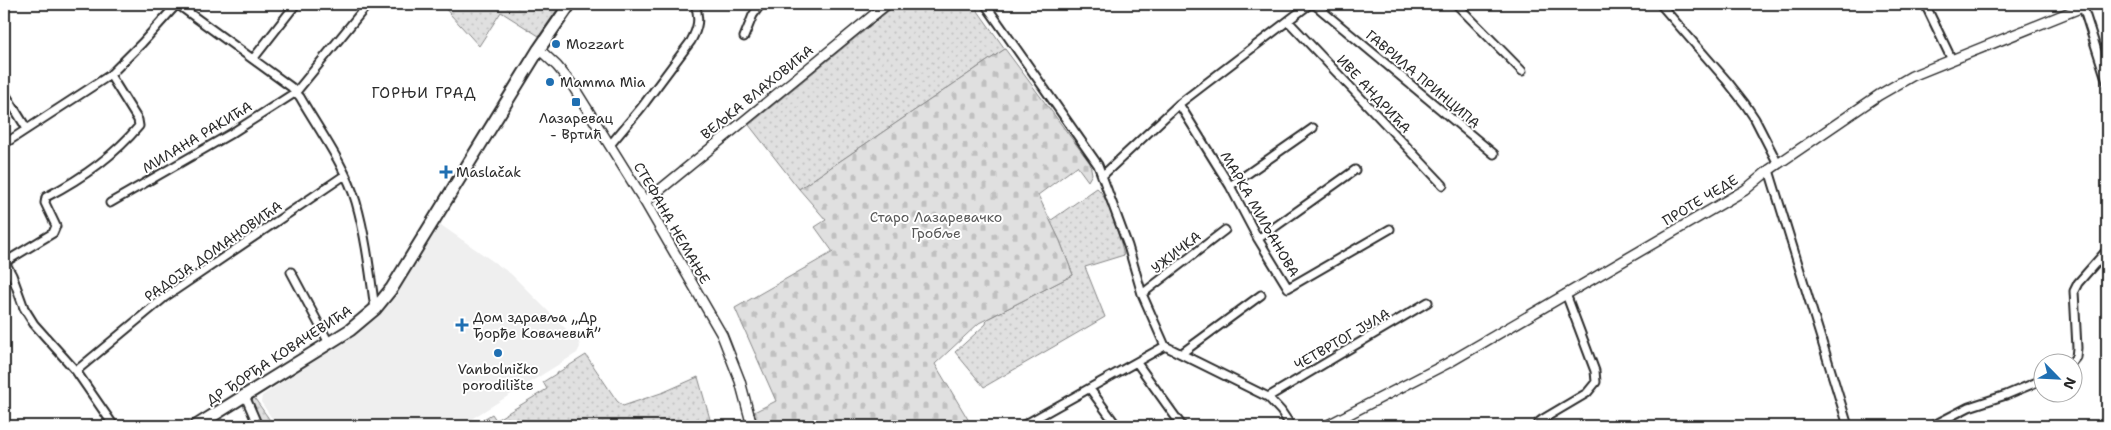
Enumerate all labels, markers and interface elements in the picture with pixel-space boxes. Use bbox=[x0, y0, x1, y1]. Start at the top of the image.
street label: ГАВРИЛА ПРИНЦИПА bbox=[1362, 26, 1484, 132]
place label: Mozzart bbox=[566, 35, 624, 53]
marker: Mozzart bbox=[550, 38, 562, 50]
street label: ВЕЉКА ВЛАХОВИЋА bbox=[697, 41, 817, 143]
street label: ИВЕ АНДРИЋА bbox=[1333, 51, 1415, 137]
place label: Mamma Mia bbox=[560, 73, 646, 91]
marker: Mamma Mia bbox=[544, 76, 556, 88]
district label: ГОРЊИ ГРАД bbox=[372, 83, 476, 103]
marker: Лазаревац - Вртић bbox=[570, 96, 582, 108]
street label: МИЛАНА РАКИЋА bbox=[139, 97, 255, 177]
place label: Лазаревац - Вртић bbox=[539, 109, 613, 143]
street label: МАРКА МИЉАНОВА bbox=[1217, 148, 1303, 280]
street label: СТЕФАНА НЕМАЊЕ bbox=[630, 159, 714, 287]
place label: Maslačak bbox=[456, 163, 521, 181]
marker: Maslačak bbox=[440, 166, 452, 178]
street label: ПРОТЕ ЧЕДЕ bbox=[1659, 170, 1741, 230]
street label: РАДОЈА ДОМАНОВИЋА bbox=[141, 197, 285, 305]
park label: Старо Лазаревачко Гробље bbox=[870, 208, 1002, 242]
street label: УЖИЧКА bbox=[1147, 227, 1205, 277]
street label: ДР ЂОРЂА КОВАЧЕВИЋА bbox=[203, 301, 355, 409]
street label: ЧЕТВРТОГ ЈУЛА bbox=[1291, 304, 1393, 374]
place label: Дом здравља „Др Ђорђе Ковачевић” bbox=[473, 308, 601, 342]
marker: Дом здравља „Др Ђорђе Ковачевић” bbox=[455, 318, 469, 332]
marker: Vanbolničko porodilište bbox=[492, 347, 504, 359]
north arrow bbox=[2034, 352, 2084, 402]
place label: Vanbolničko porodilište bbox=[457, 360, 539, 394]
text: N bbox=[2059, 375, 2080, 392]

